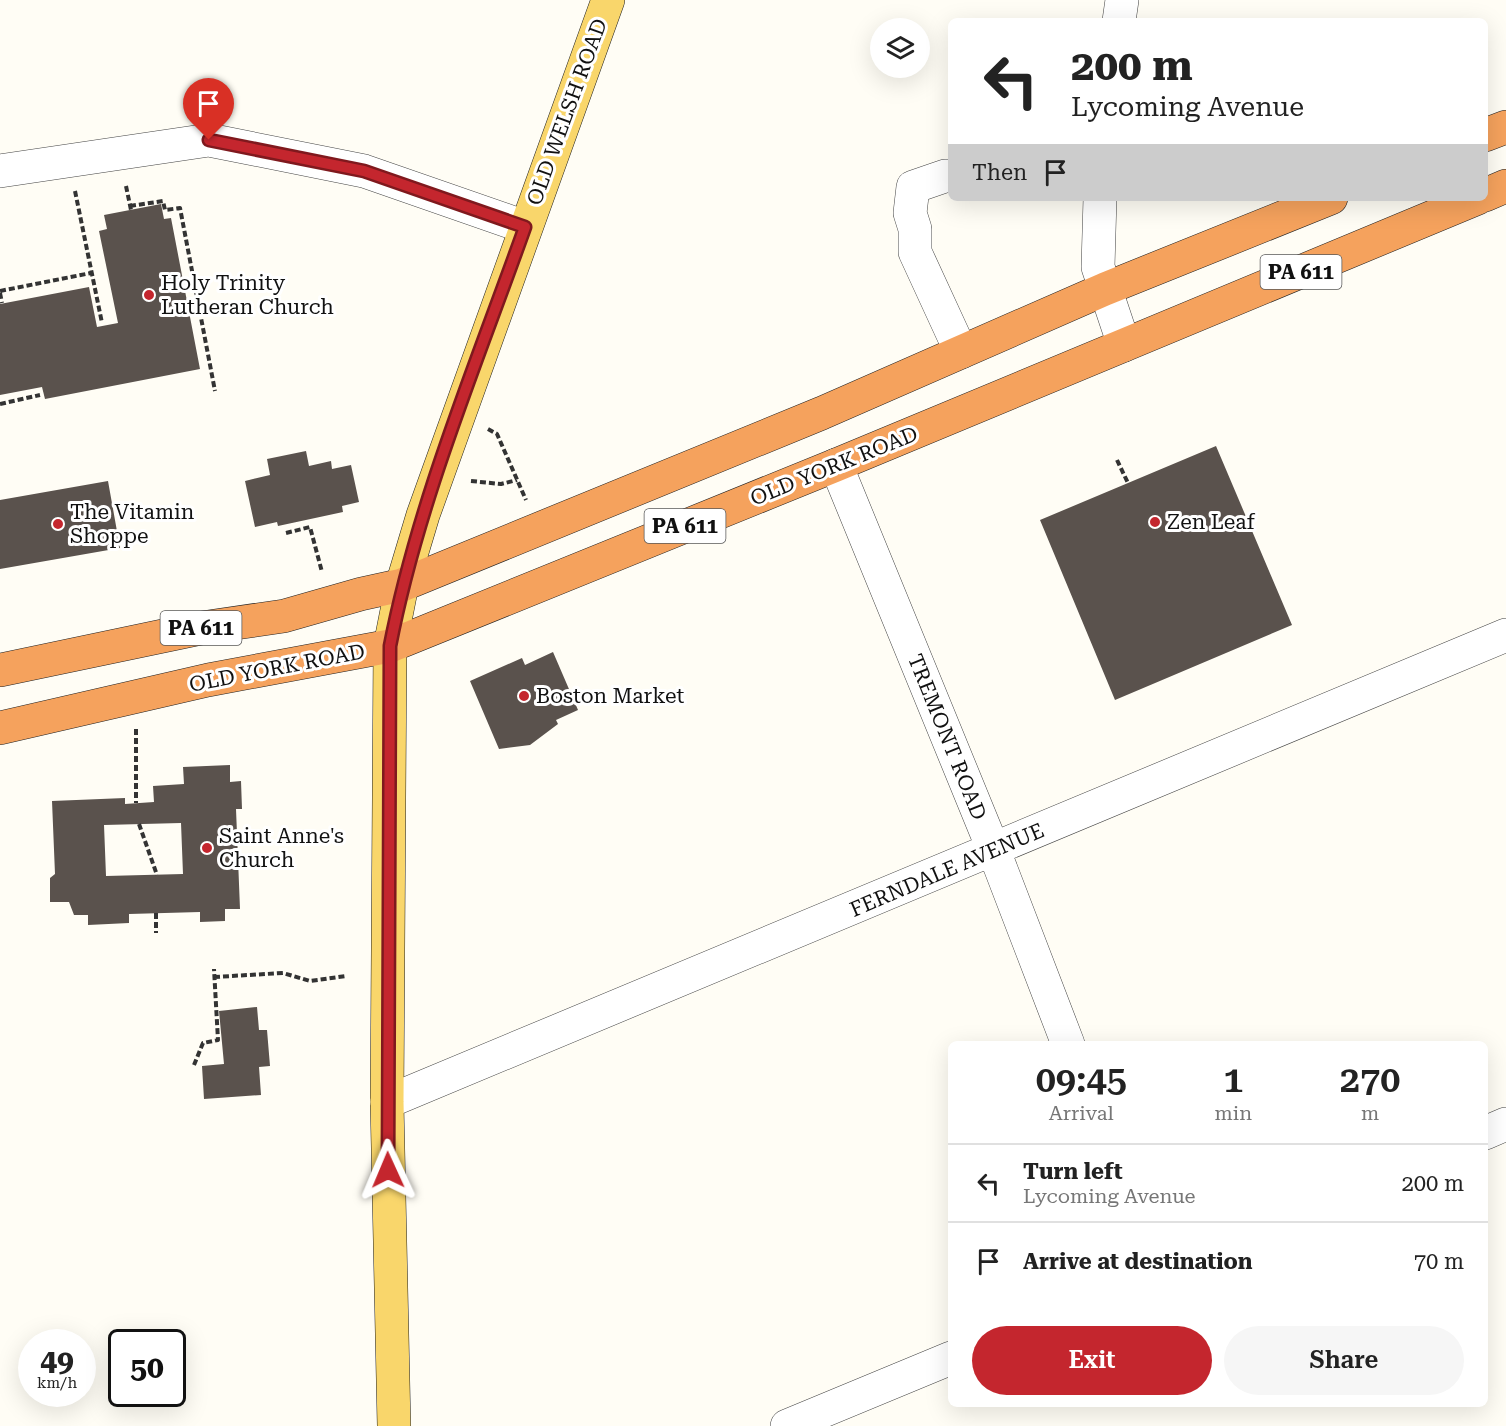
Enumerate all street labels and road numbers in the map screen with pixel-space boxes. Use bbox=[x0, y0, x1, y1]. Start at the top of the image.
street label: OLD WELSH ROAD bbox=[522, 16, 612, 208]
road number: PA 611 bbox=[1260, 255, 1342, 289]
street label: OLD YORK ROAD bbox=[747, 421, 921, 511]
road number: PA 611 bbox=[644, 509, 726, 543]
road number: PA 611 bbox=[160, 611, 242, 645]
street label: OLD YORK ROAD bbox=[187, 639, 367, 697]
street label: TREMONT ROAD bbox=[903, 651, 991, 823]
street label: FERNDALE AVENUE bbox=[846, 818, 1048, 922]

